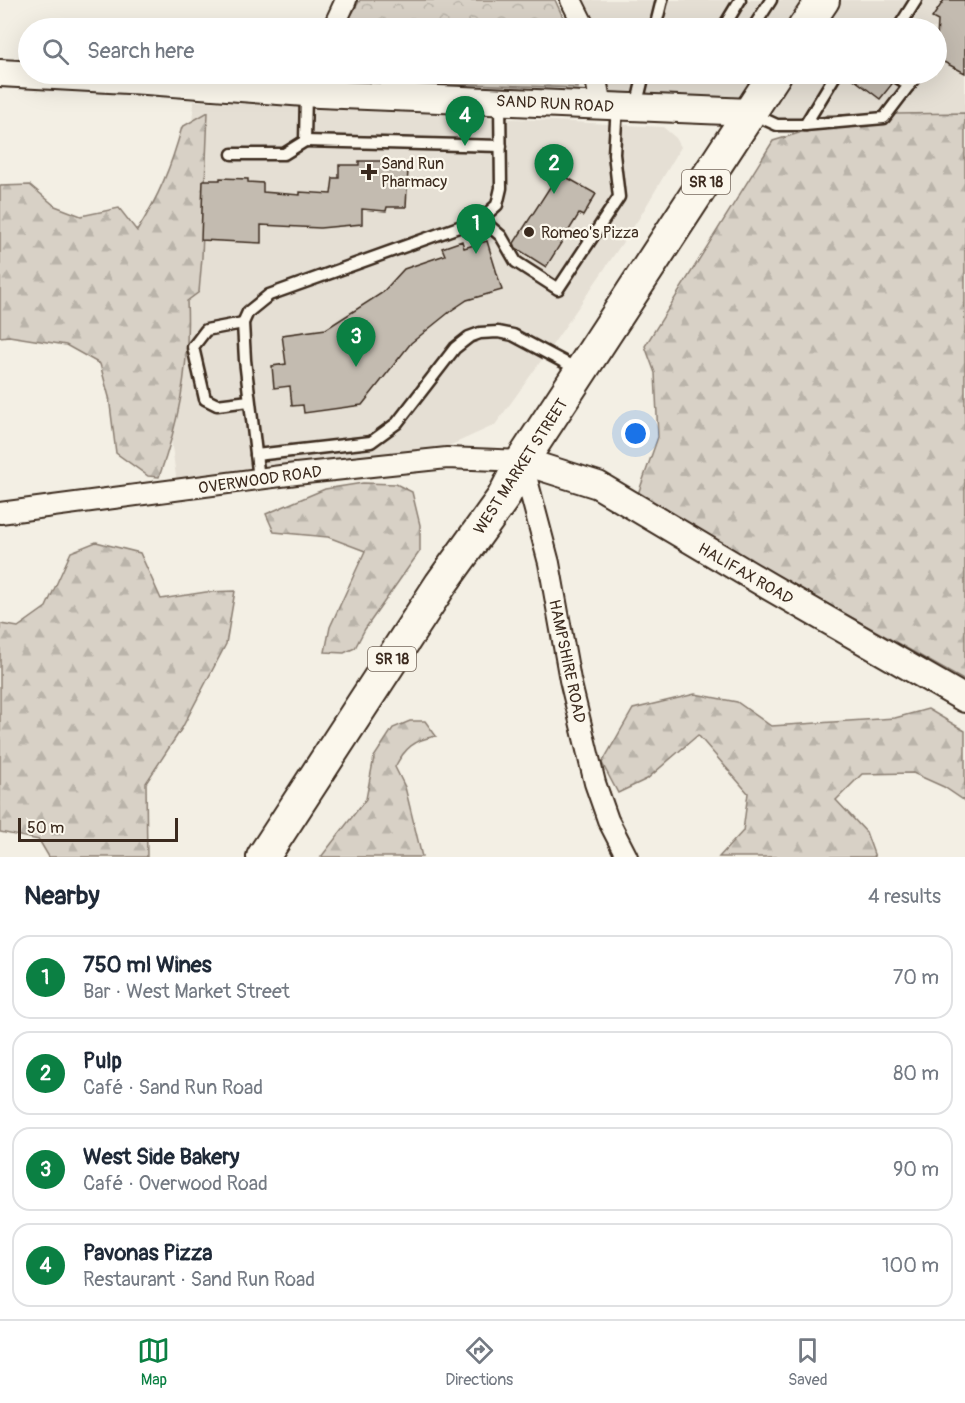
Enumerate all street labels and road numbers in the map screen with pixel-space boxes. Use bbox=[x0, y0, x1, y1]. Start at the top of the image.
street label: SAND RUN ROAD bbox=[495, 91, 614, 117]
road number: SR 18 bbox=[682, 170, 730, 194]
street label: WEST MARKET STREET bbox=[469, 395, 572, 538]
street label: OVERWOOD ROAD bbox=[197, 461, 323, 499]
street label: HALIFAX ROAD bbox=[694, 539, 797, 609]
street label: HAMPSHIRE ROAD bbox=[544, 598, 590, 725]
road number: SR 18 bbox=[368, 647, 416, 671]

